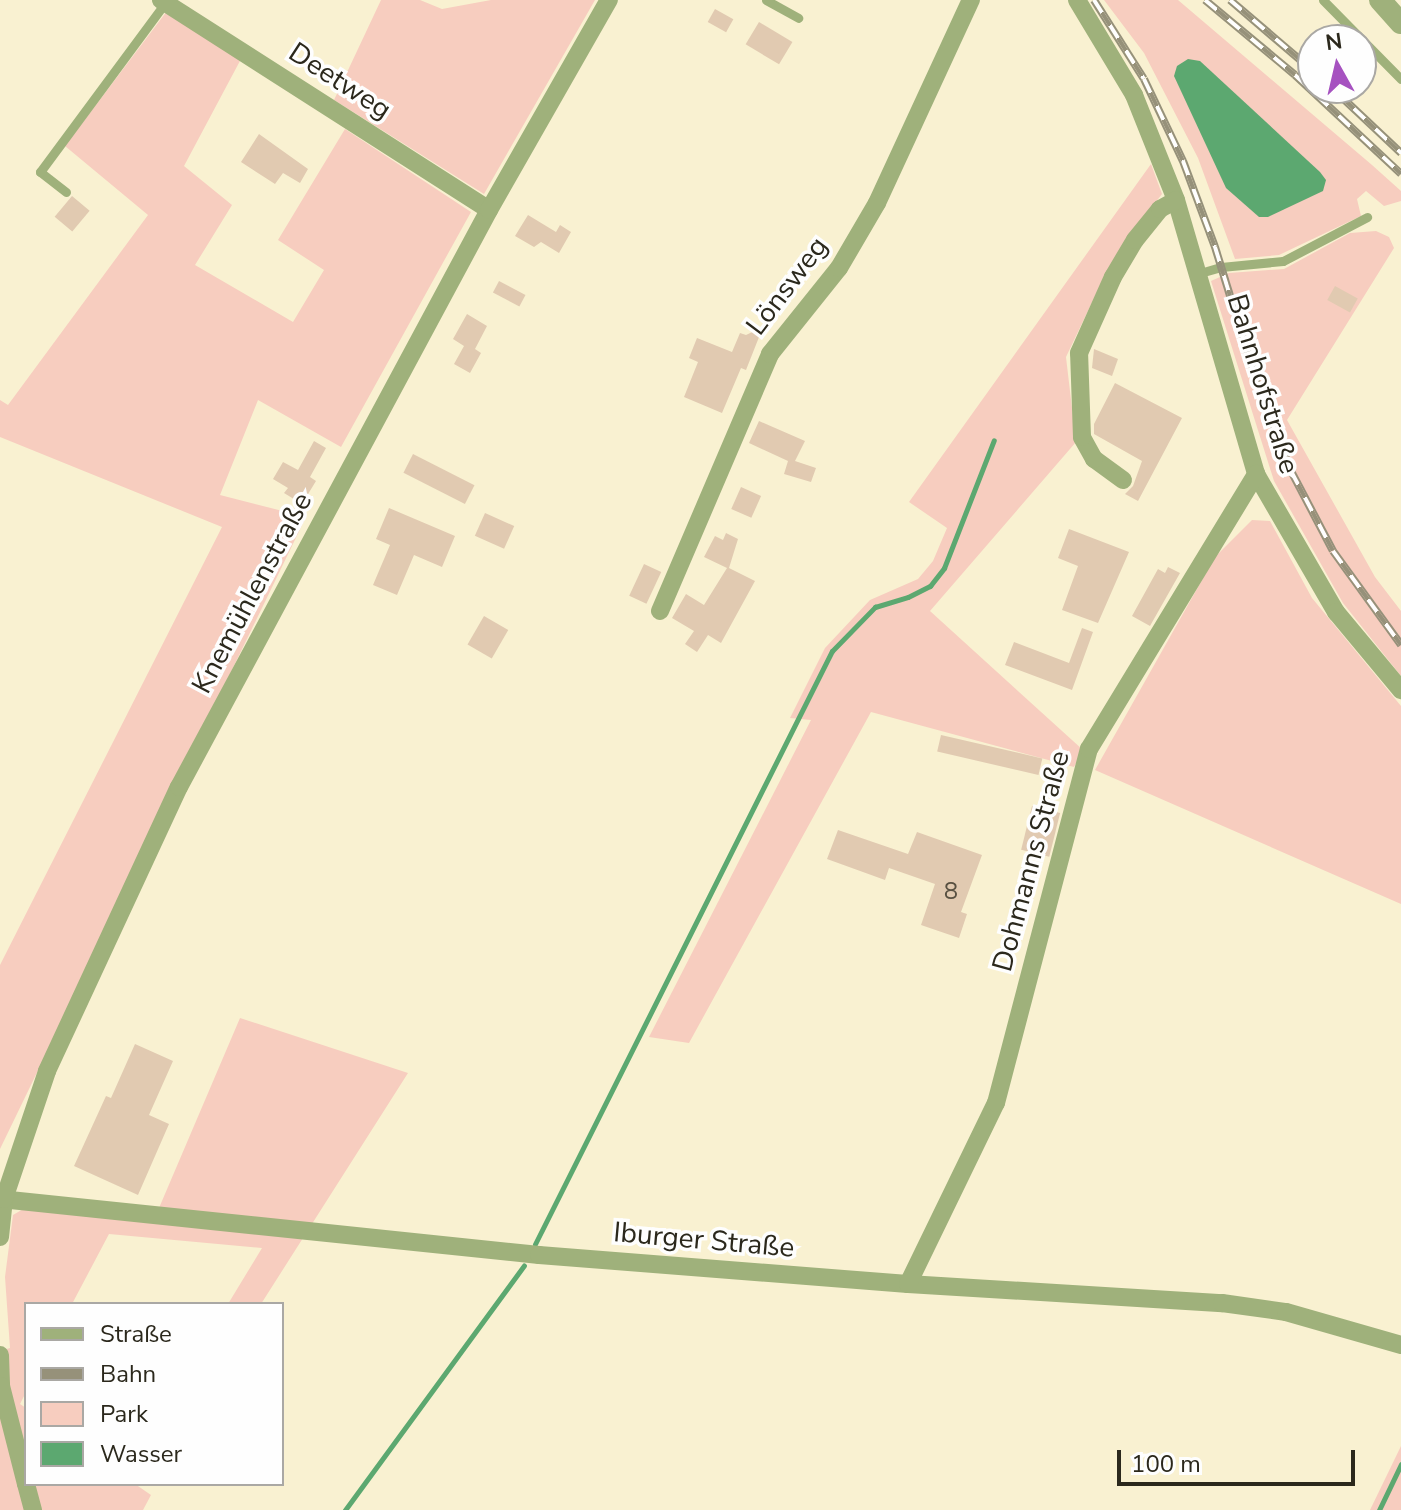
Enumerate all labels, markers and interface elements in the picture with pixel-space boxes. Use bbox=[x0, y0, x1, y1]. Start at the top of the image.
north arrow bbox=[1297, 24, 1377, 104]
text: N bbox=[1324, 26, 1344, 58]
street label: Deetweg bbox=[283, 36, 397, 126]
street label: Lönsweg bbox=[739, 230, 835, 342]
street label: Bahnhofstraße bbox=[1220, 290, 1306, 478]
street label: Knemühlenstraße bbox=[185, 487, 319, 699]
street label: Dohmanns Straße bbox=[985, 747, 1077, 975]
house number: 8 bbox=[944, 878, 958, 906]
street label: Iburger Straße bbox=[612, 1215, 796, 1265]
legend bbox=[24, 1302, 284, 1486]
text: Straße bbox=[100, 1318, 172, 1350]
text: Bahn bbox=[100, 1358, 156, 1390]
text: Park bbox=[100, 1398, 148, 1430]
scale bar bbox=[1121, 1434, 1359, 1484]
text: Wasser bbox=[100, 1438, 182, 1470]
text: 100 m bbox=[1131, 1448, 1201, 1480]

